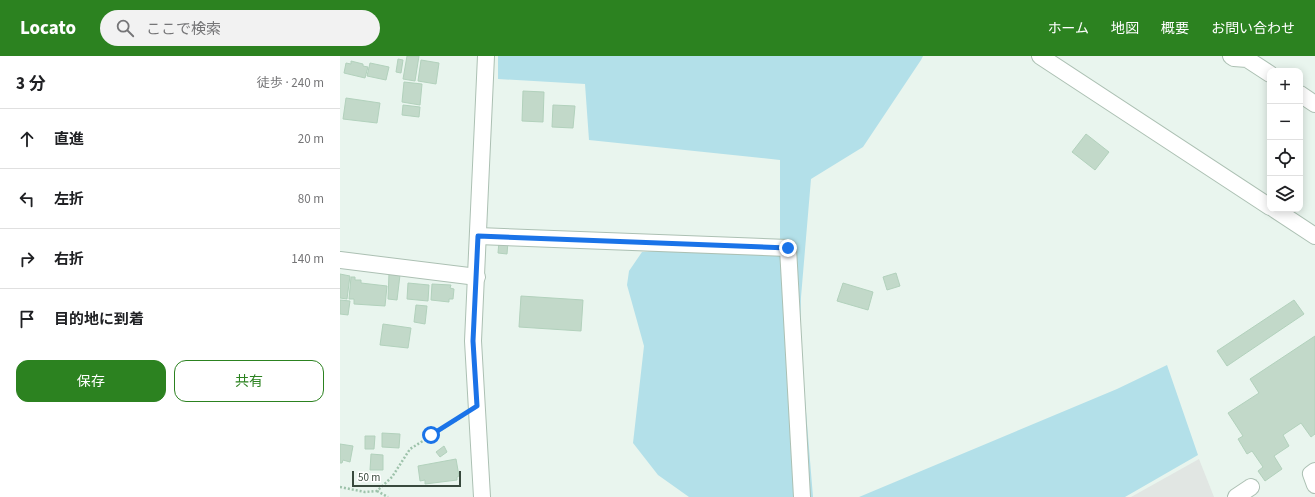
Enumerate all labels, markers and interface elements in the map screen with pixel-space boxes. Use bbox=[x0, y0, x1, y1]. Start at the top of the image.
search box bbox=[100, 10, 380, 46]
text: Locato bbox=[20, 15, 76, 42]
icon: search bbox=[114, 17, 136, 39]
text: ここで検索 bbox=[146, 19, 221, 40]
text: ホーム bbox=[1047, 19, 1089, 39]
text: 地図 bbox=[1111, 19, 1139, 39]
text: 概要 bbox=[1161, 19, 1189, 39]
text: お問い合わせ bbox=[1211, 19, 1295, 39]
map controls bbox=[1267, 68, 1303, 212]
button: + bbox=[1267, 68, 1303, 104]
text: 3 分 bbox=[16, 72, 45, 96]
text: 徒歩 · 240 m bbox=[257, 74, 324, 92]
button: − bbox=[1267, 104, 1303, 140]
icon: ahead bbox=[16, 128, 38, 150]
text: 直進 bbox=[54, 129, 84, 150]
text: 20 m bbox=[298, 130, 324, 148]
button: locate bbox=[1267, 140, 1303, 176]
button: layers bbox=[1267, 176, 1303, 212]
icon: left bbox=[16, 188, 38, 210]
text: 左折 bbox=[54, 189, 84, 210]
text: 80 m bbox=[298, 190, 324, 208]
route end bbox=[779, 239, 797, 257]
icon: right bbox=[16, 248, 38, 270]
text: 右折 bbox=[54, 249, 84, 270]
text: 140 m bbox=[291, 250, 324, 268]
icon: arrive bbox=[16, 308, 38, 330]
text: 目的地に到着 bbox=[54, 309, 144, 330]
button: 保存 bbox=[16, 360, 166, 402]
button: 共有 bbox=[174, 360, 324, 402]
route start bbox=[422, 426, 440, 444]
scale bar bbox=[352, 469, 461, 488]
text: 50 m bbox=[358, 470, 380, 485]

